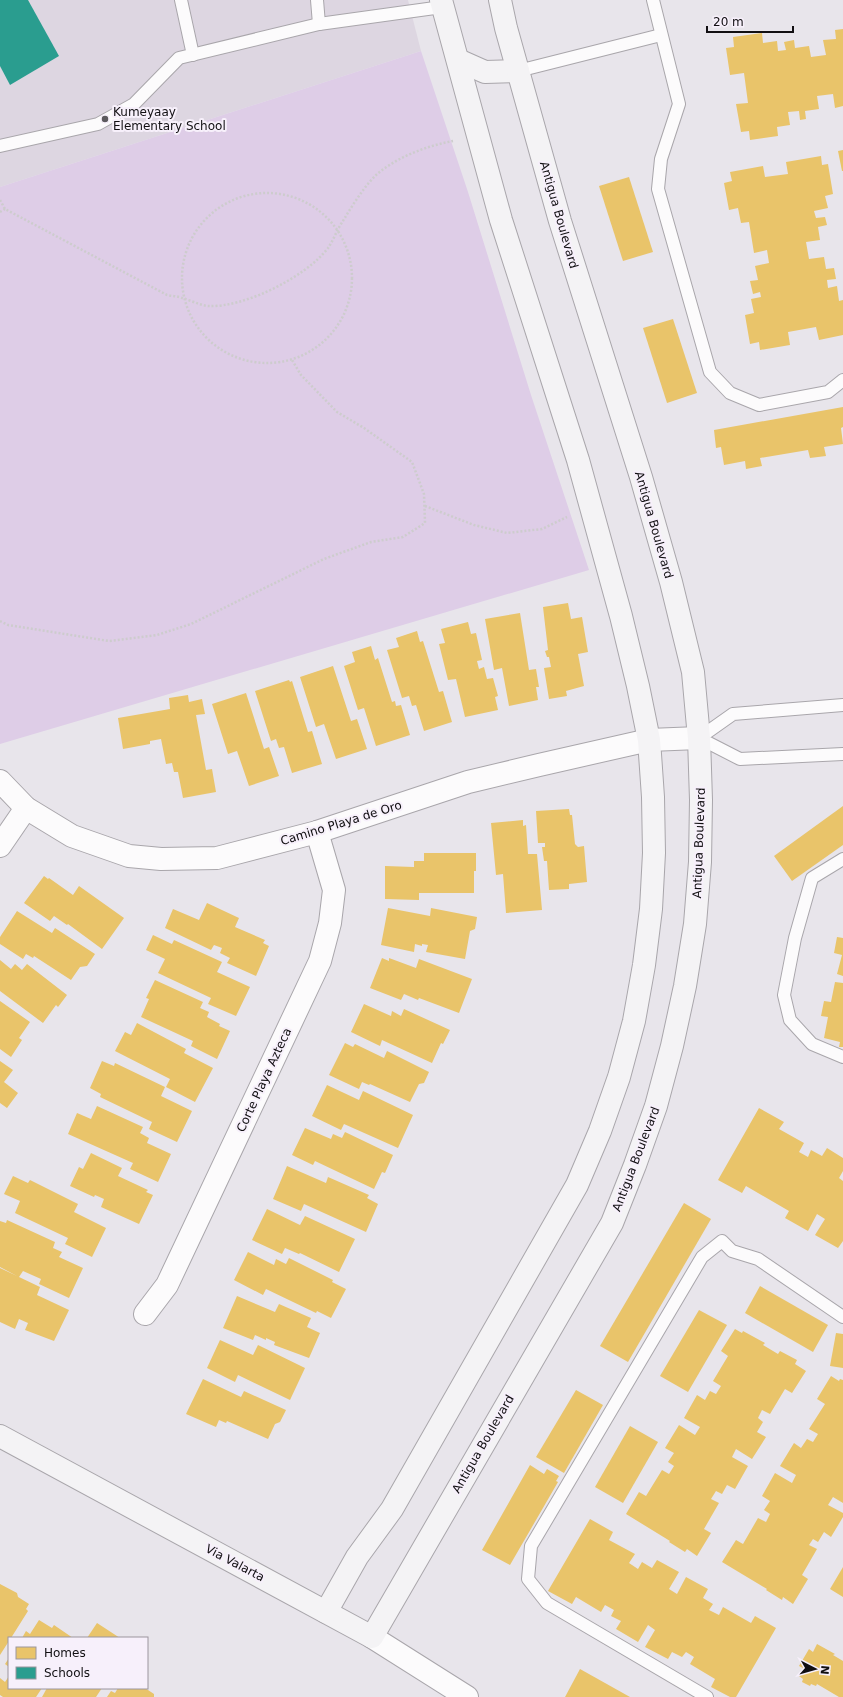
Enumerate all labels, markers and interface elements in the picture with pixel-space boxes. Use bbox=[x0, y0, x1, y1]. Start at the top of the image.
scale bar bbox=[707, 8, 793, 34]
text: 20 m bbox=[713, 15, 744, 29]
place label: Kumeyaay Elementary School bbox=[113, 105, 226, 133]
marker: Kumeyaay Elementary School bbox=[100, 114, 110, 124]
street label: Antigua Boulevard bbox=[537, 160, 581, 270]
street label: Antigua Boulevard bbox=[632, 470, 676, 580]
street label: Antigua Boulevard bbox=[690, 787, 708, 899]
street label: Camino Playa de Oro bbox=[279, 798, 403, 848]
street label: Corte Playa Azteca bbox=[234, 1026, 294, 1134]
street label: Antigua Boulevard bbox=[610, 1105, 662, 1213]
street label: Antigua Boulevard bbox=[449, 1392, 517, 1496]
street label: Via Valarta bbox=[203, 1542, 267, 1584]
legend bbox=[8, 1637, 148, 1689]
text: Homes bbox=[44, 1646, 86, 1660]
north arrow bbox=[795, 1649, 835, 1689]
text: N bbox=[818, 1665, 831, 1675]
text: Schools bbox=[44, 1666, 90, 1680]

